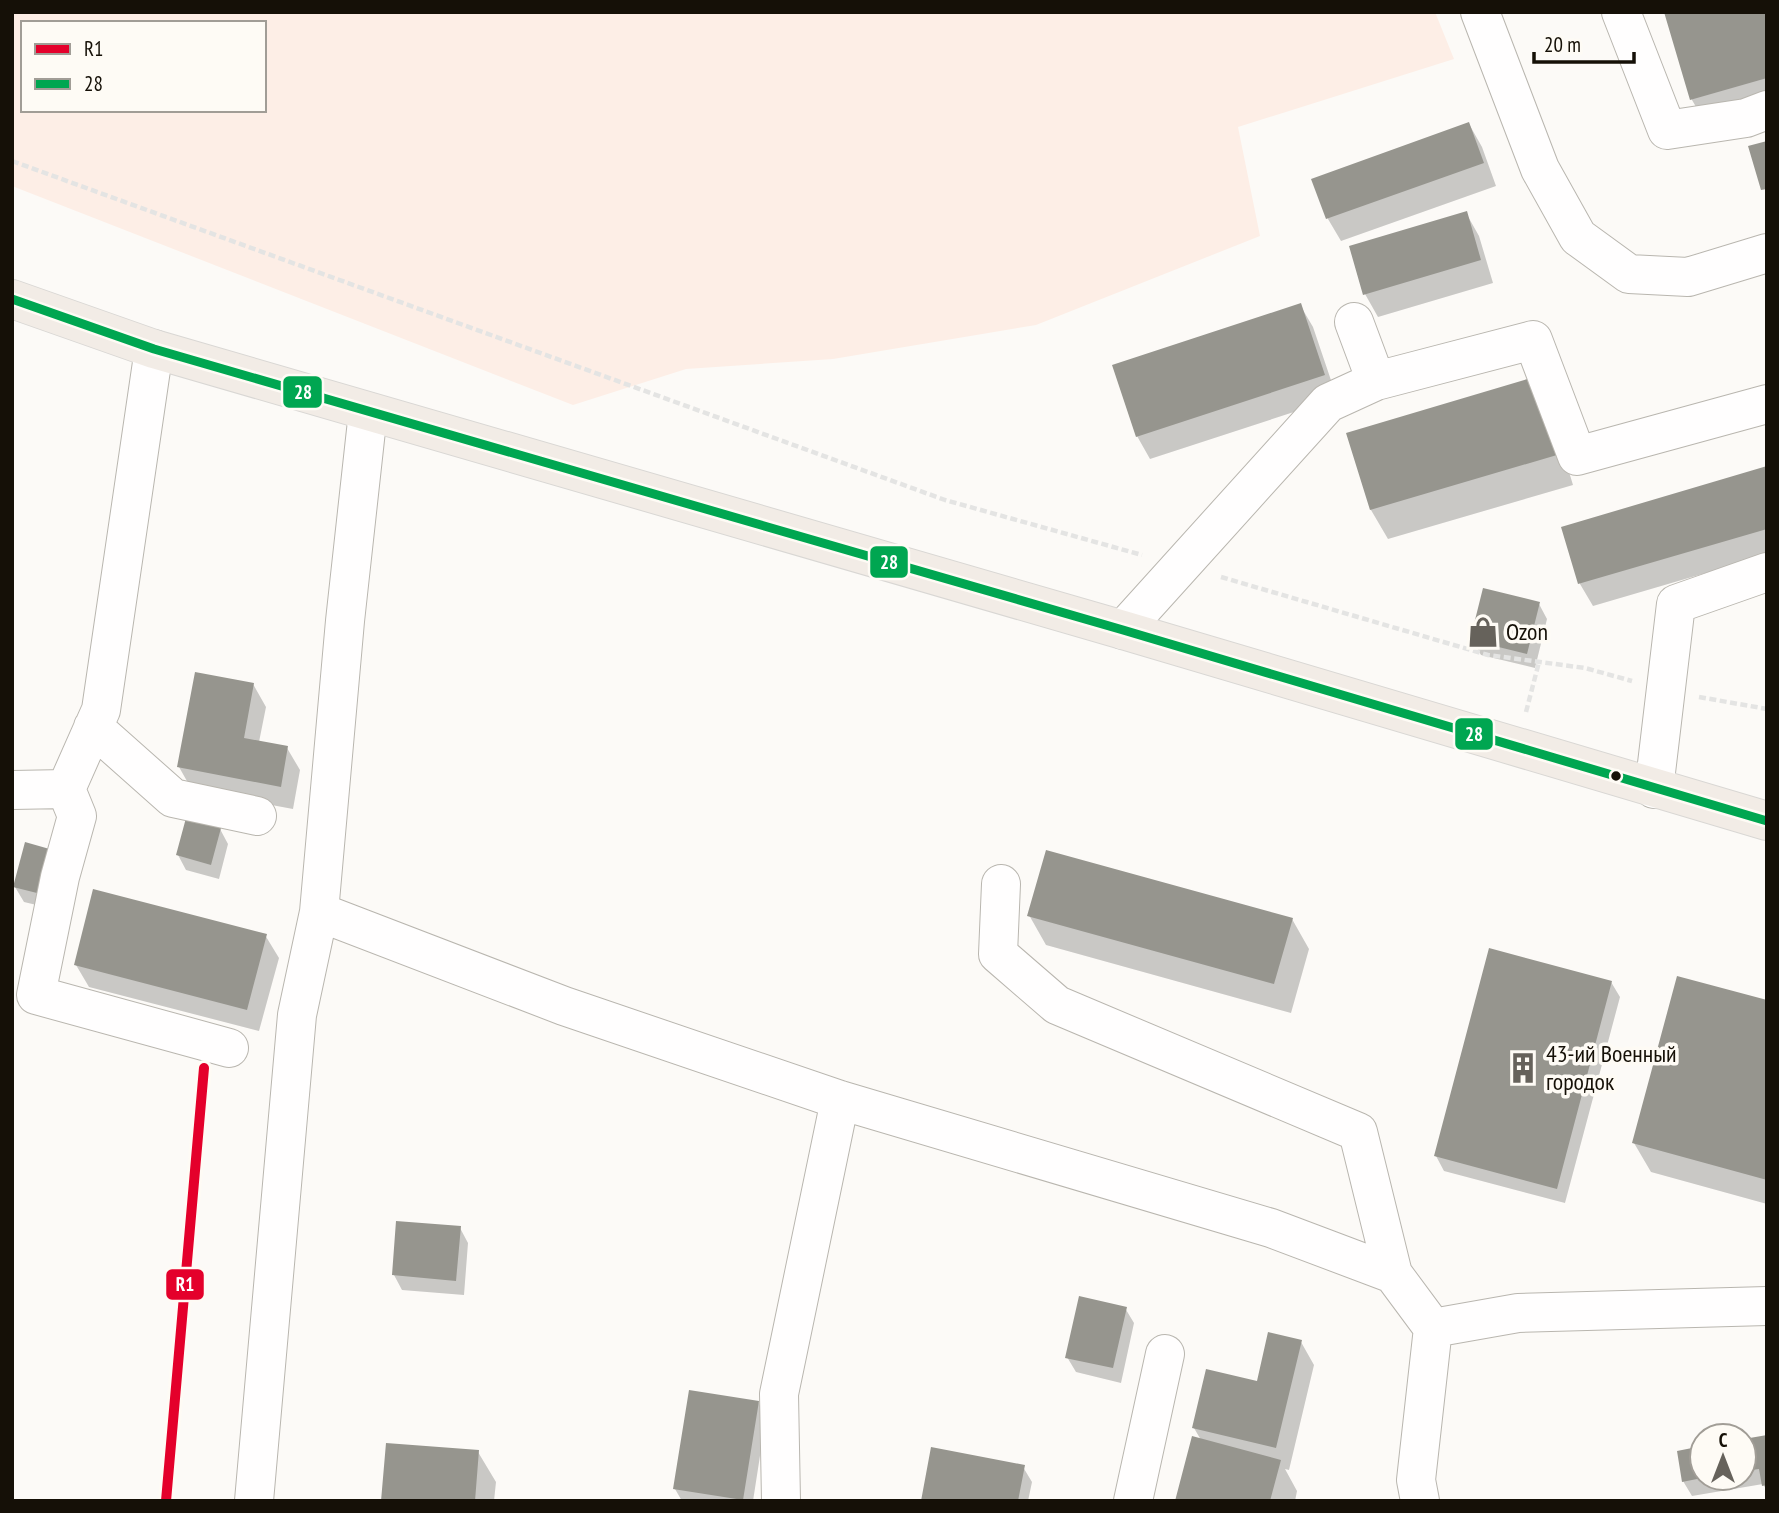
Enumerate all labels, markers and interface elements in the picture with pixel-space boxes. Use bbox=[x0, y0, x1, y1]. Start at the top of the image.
legend bbox=[21, 21, 266, 112]
scale bar bbox=[1534, 21, 1634, 65]
text: 20 m bbox=[1544, 31, 1581, 58]
text: R1 bbox=[84, 35, 104, 62]
text: 28 bbox=[84, 70, 103, 97]
line badge: 28 bbox=[282, 375, 323, 409]
text: 28 bbox=[294, 380, 312, 404]
line badge: 28 bbox=[869, 545, 909, 579]
text: 28 bbox=[880, 550, 898, 574]
shop icon: Ozon bbox=[1466, 615, 1500, 649]
place label: Ozon bbox=[1506, 616, 1548, 647]
line badge: 28 bbox=[1454, 717, 1494, 751]
text: 28 bbox=[1465, 722, 1483, 746]
unlabelled marker bbox=[1609, 769, 1623, 783]
place label: 43-ий Военный городок bbox=[1546, 1038, 1677, 1097]
building icon: 43-ий Военный городок bbox=[1506, 1051, 1540, 1085]
line badge: R1 bbox=[165, 1268, 205, 1301]
text: R1 bbox=[176, 1272, 194, 1296]
north arrow bbox=[1688, 1422, 1758, 1492]
text: С bbox=[1719, 1428, 1728, 1452]

